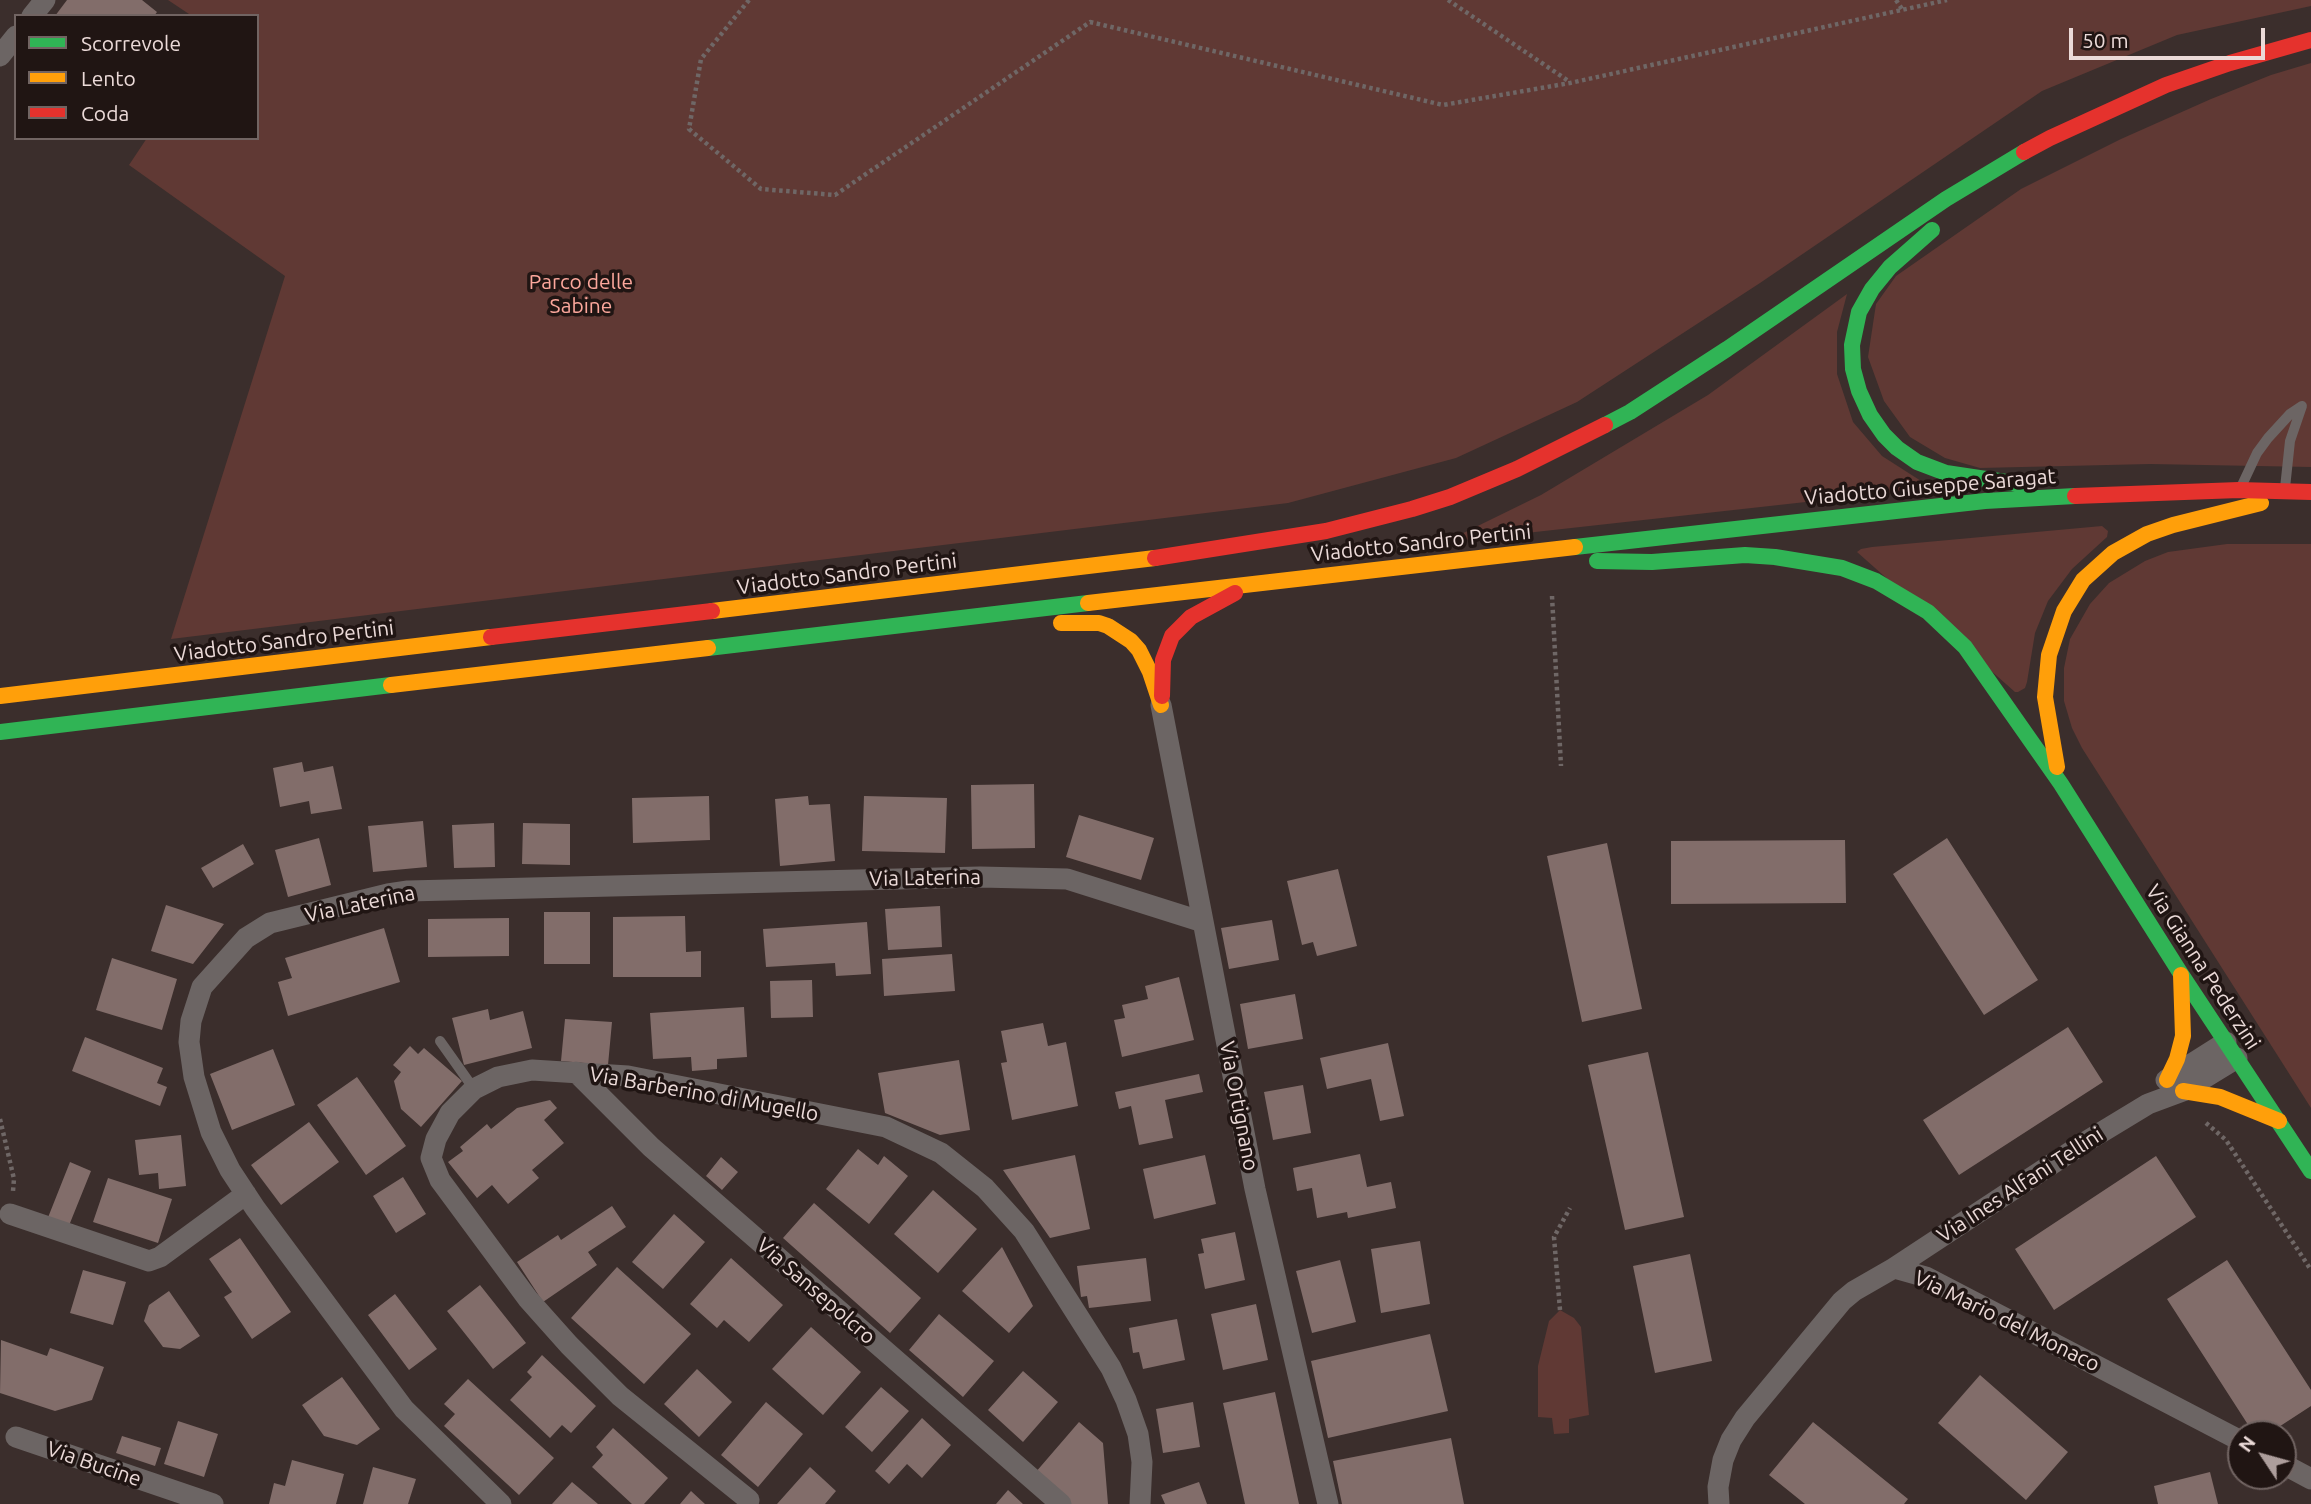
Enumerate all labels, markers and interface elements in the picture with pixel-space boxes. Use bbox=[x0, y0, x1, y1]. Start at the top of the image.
legend bbox=[14, 14, 259, 140]
scale bar bbox=[2073, 14, 2269, 58]
text: 50 m bbox=[2082, 28, 2129, 52]
text: Scorrevole bbox=[81, 31, 181, 55]
text: Lento bbox=[81, 66, 136, 90]
text: Coda bbox=[81, 101, 129, 125]
park label: Parco delle Sabine bbox=[529, 269, 633, 319]
street label: Viadotto Giuseppe Saragat bbox=[1803, 463, 2057, 511]
street label: Viadotto Sandro Pertini bbox=[1310, 519, 1532, 567]
street label: Viadotto Sandro Pertini bbox=[736, 548, 958, 600]
street label: Viadotto Sandro Pertini bbox=[173, 615, 395, 667]
street label: Via Laterina bbox=[869, 864, 981, 892]
street label: Via Laterina bbox=[303, 880, 417, 928]
street label: Via Gianna Pederzini bbox=[2140, 880, 2266, 1054]
street label: Via Ortignano bbox=[1214, 1039, 1264, 1173]
street label: Via Barberino di Mugello bbox=[587, 1061, 821, 1127]
street label: Via Ines Alfani Tellini bbox=[1932, 1122, 2108, 1248]
street label: Via Sansepolcro bbox=[751, 1233, 881, 1349]
street label: Via Mario del Monaco bbox=[1910, 1265, 2104, 1377]
north arrow bbox=[2227, 1420, 2297, 1490]
text: N bbox=[2234, 1432, 2260, 1456]
street label: Via Bucine bbox=[43, 1436, 145, 1492]

